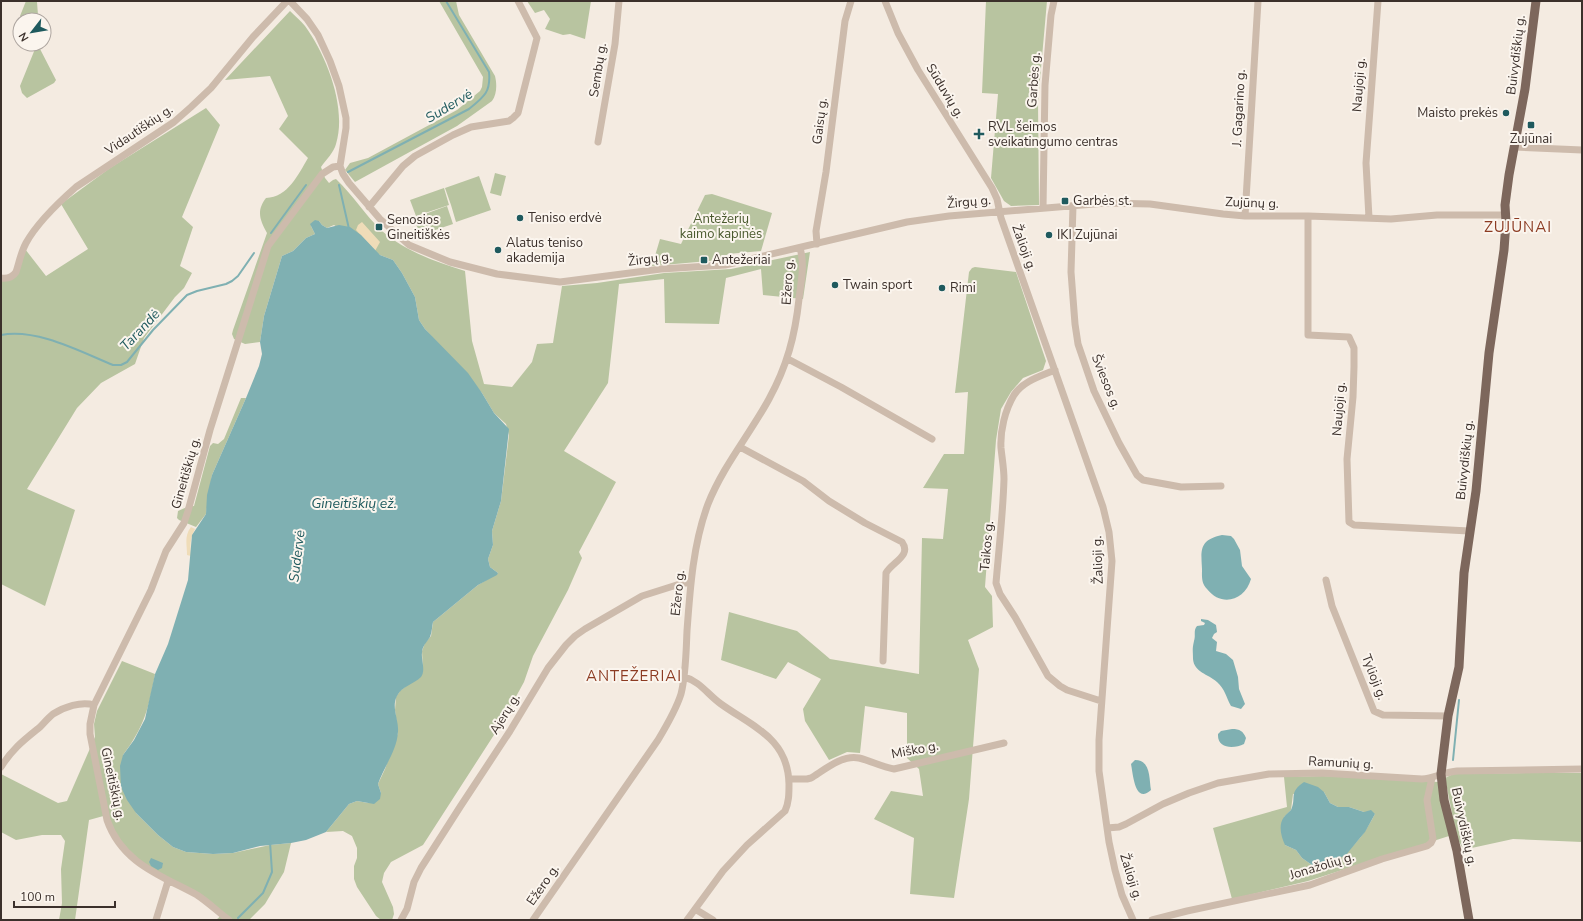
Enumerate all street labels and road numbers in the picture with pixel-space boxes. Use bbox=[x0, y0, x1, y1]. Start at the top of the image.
street label: Buivydiškių g. bbox=[1502, 14, 1530, 96]
street label: Sembų g. bbox=[585, 41, 611, 98]
street label: Garbės g. bbox=[1023, 52, 1045, 108]
street label: Naujoji g. bbox=[1348, 57, 1370, 113]
street label: Sūduvių g. bbox=[922, 60, 968, 122]
street label: J. Gagarino g. bbox=[1228, 69, 1250, 148]
street label: Gaisų g. bbox=[808, 97, 832, 145]
street label: Vidautiškių g. bbox=[101, 101, 177, 160]
street label: Žirgų g. bbox=[946, 190, 992, 213]
street label: Zujūnų g. bbox=[1225, 193, 1279, 213]
street label: Žalioji g. bbox=[1007, 222, 1042, 274]
street label: Žirgų g. bbox=[627, 246, 673, 271]
street label: Ežero g. bbox=[777, 258, 799, 306]
street label: Šviesos g. bbox=[1087, 351, 1126, 412]
street label: Naujoji g. bbox=[1328, 381, 1350, 437]
street label: Buivydiškių g. bbox=[1452, 419, 1478, 501]
street label: Gineitiškių g. bbox=[167, 435, 205, 511]
street label: Taikos g. bbox=[976, 520, 998, 572]
street label: Žalioji g. bbox=[1087, 535, 1108, 585]
street label: Ežero g. bbox=[667, 569, 689, 617]
street label: Tylioji g. bbox=[1357, 651, 1391, 703]
street label: Ajerų g. bbox=[485, 690, 525, 738]
street label: Miško g. bbox=[890, 737, 940, 763]
street label: Gineitiškių g. bbox=[96, 746, 130, 822]
street label: Ramunių g. bbox=[1308, 752, 1374, 774]
street label: Buivydiškių g. bbox=[1447, 786, 1481, 868]
street label: Jonažolių g. bbox=[1286, 848, 1357, 885]
street label: Žalioji g. bbox=[1115, 851, 1148, 903]
street label: Ežero g. bbox=[522, 861, 564, 909]

